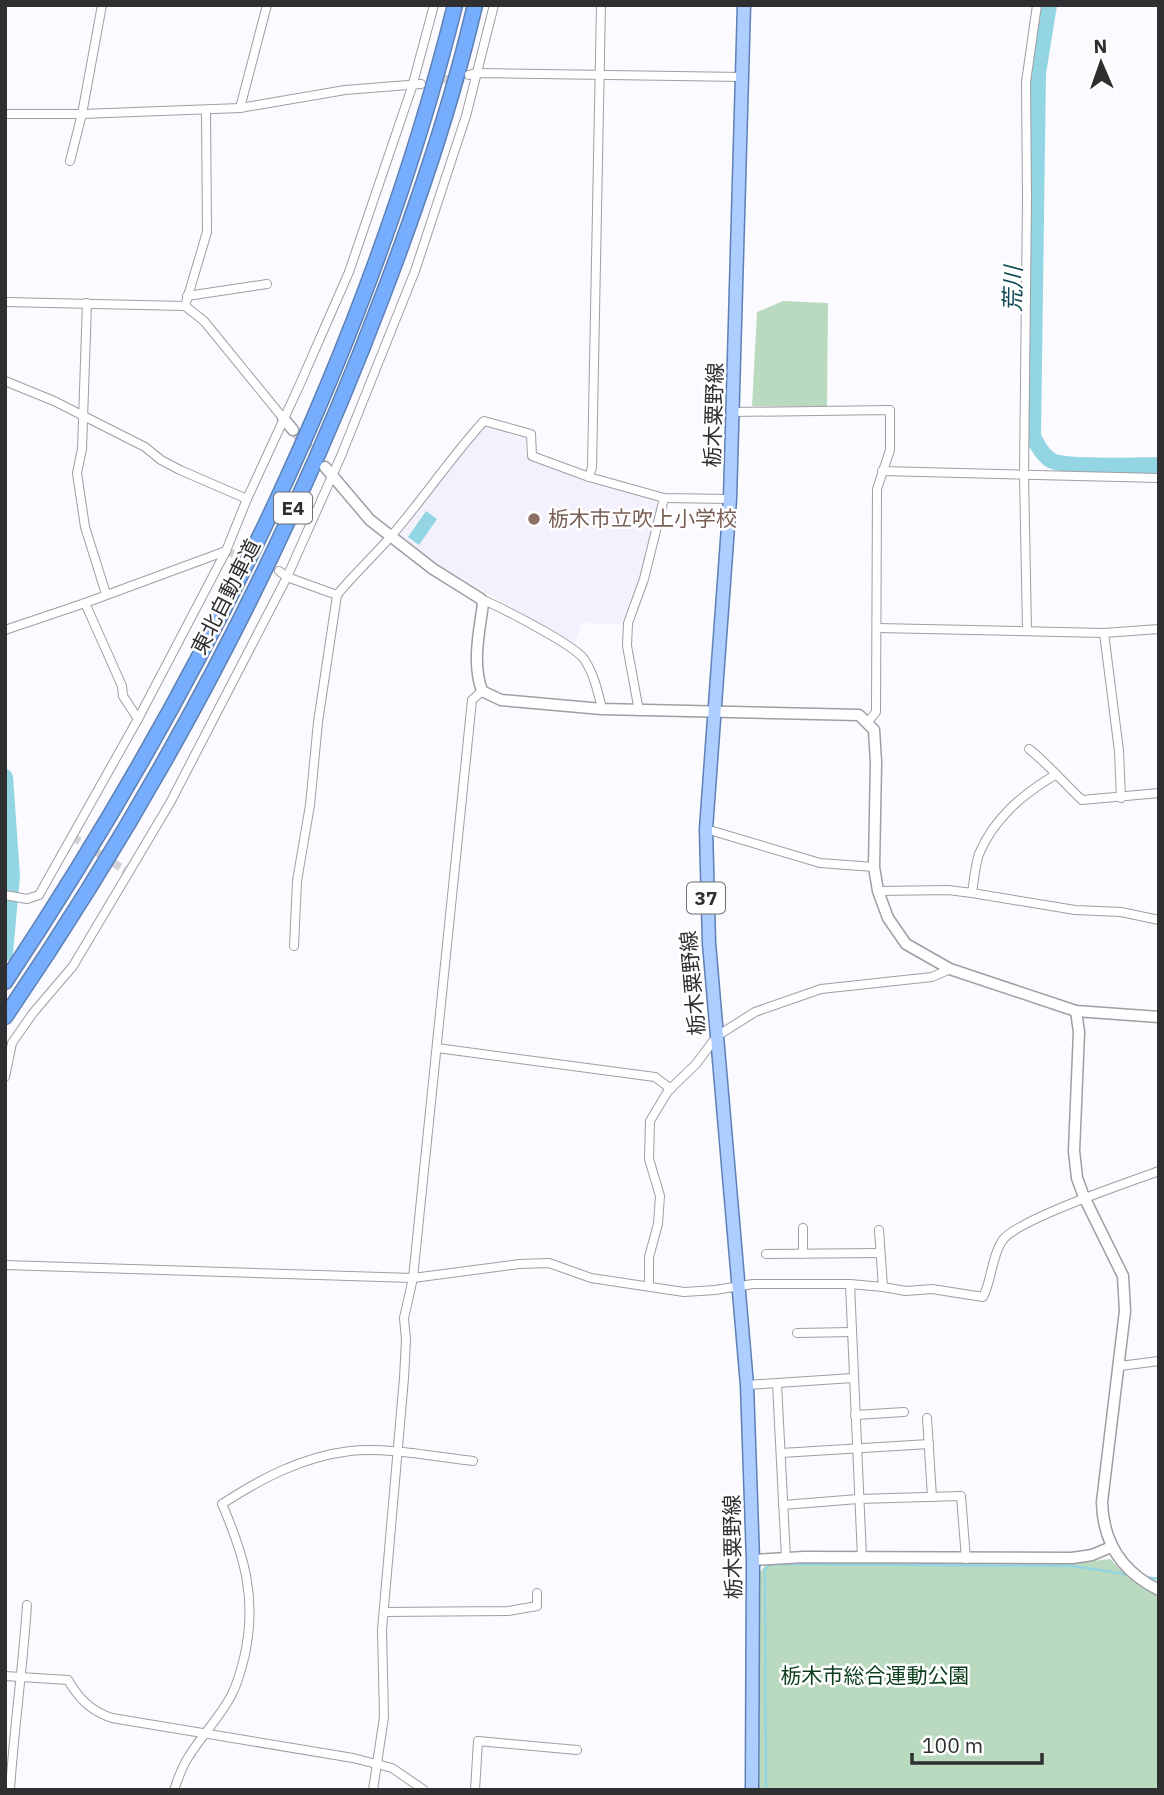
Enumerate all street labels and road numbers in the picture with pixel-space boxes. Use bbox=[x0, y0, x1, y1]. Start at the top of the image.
street label: 栃木粟野線 bbox=[697, 362, 729, 468]
road number: E4 bbox=[274, 492, 312, 524]
street label: 東北自動車道 bbox=[184, 534, 266, 659]
road number: 37 bbox=[687, 882, 725, 914]
street label: 栃木粟野線 bbox=[673, 930, 711, 1037]
street label: 栃木粟野線 bbox=[717, 1494, 747, 1600]

